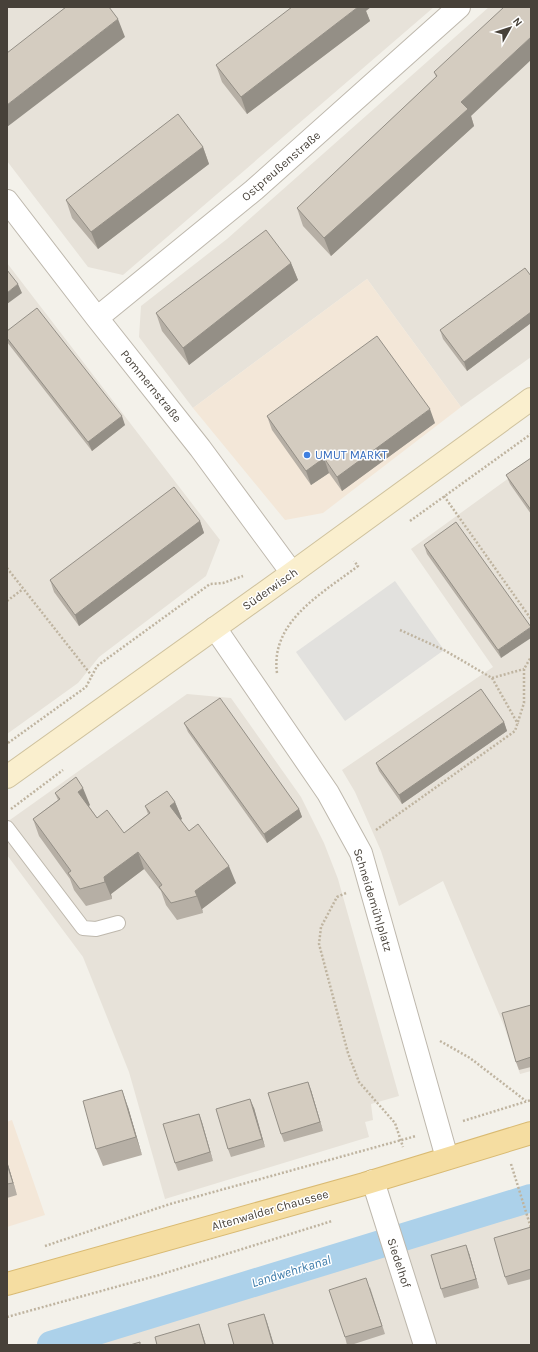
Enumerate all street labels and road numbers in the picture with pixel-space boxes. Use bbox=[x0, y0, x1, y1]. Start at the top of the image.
street label: Ostpreußenstraße bbox=[239, 128, 323, 204]
street label: Pommernstraße bbox=[118, 347, 184, 425]
street label: Süderwisch bbox=[240, 565, 300, 613]
street label: Schneidemühlplatz bbox=[351, 847, 395, 954]
street label: Altenwalder Chaussee bbox=[210, 1187, 330, 1233]
street label: Siedelhof bbox=[384, 1236, 414, 1291]

